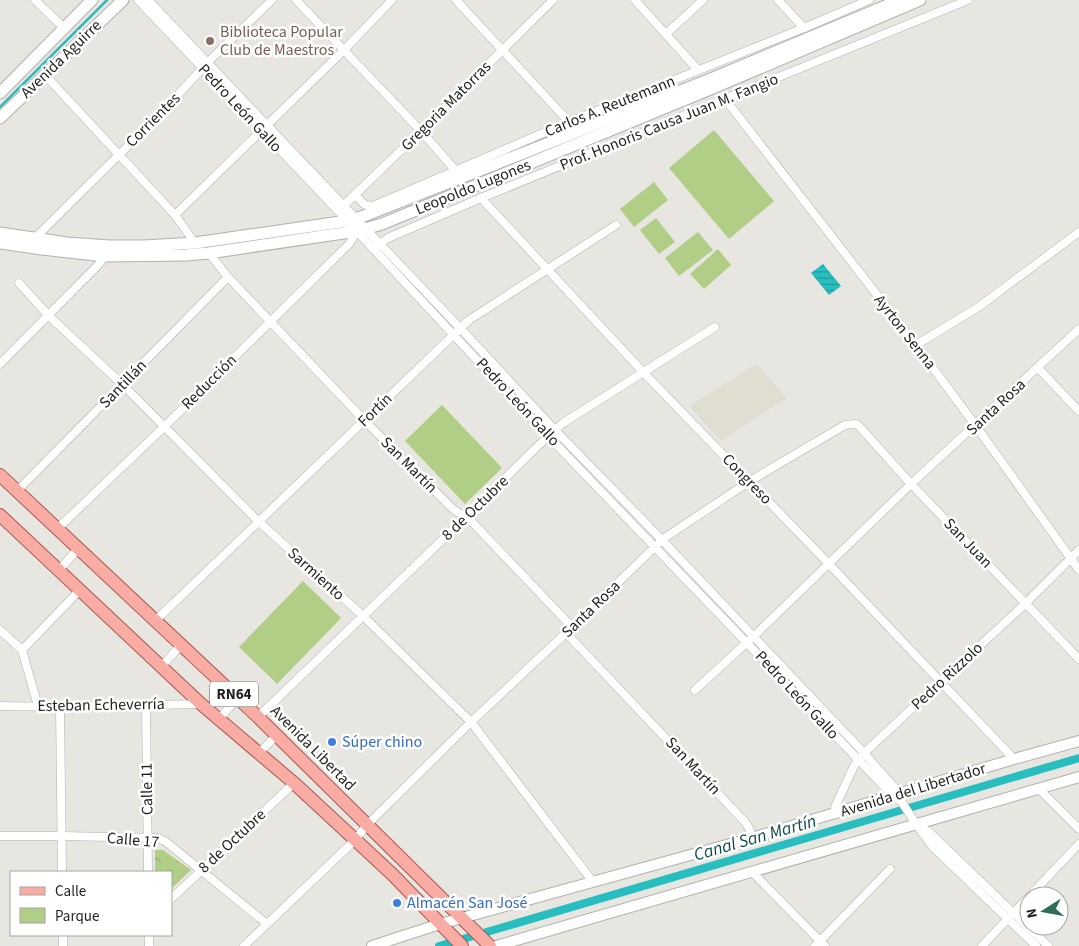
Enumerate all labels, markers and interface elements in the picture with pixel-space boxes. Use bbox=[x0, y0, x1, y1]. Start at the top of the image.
street label: Avenida Aguirre bbox=[16, 15, 106, 103]
place label: Biblioteca Popular Club de Maestros bbox=[220, 21, 343, 61]
marker: Biblioteca Popular Club de Maestros bbox=[204, 35, 216, 47]
street label: Gregoria Matorras bbox=[396, 56, 496, 156]
street label: Pedro León Gallo bbox=[193, 59, 287, 157]
street label: Prof. Honoris Causa Juan M. Fangio bbox=[556, 68, 782, 176]
street label: Carlos A. Reutemann bbox=[542, 70, 678, 142]
street label: Corrientes bbox=[121, 87, 186, 152]
street label: Leopoldo Lugones bbox=[412, 154, 534, 220]
street label: Ayrton Senna bbox=[869, 290, 941, 374]
street label: Reducción bbox=[176, 349, 242, 415]
street label: Pedro León Gallo bbox=[471, 353, 565, 451]
street label: Santillán bbox=[94, 355, 152, 413]
street label: Santa Rosa bbox=[961, 374, 1031, 440]
street label: Fortín bbox=[353, 388, 397, 432]
street label: San Martín bbox=[376, 432, 442, 498]
street label: Congreso bbox=[717, 449, 777, 509]
street label: 8 de Octubre bbox=[437, 470, 513, 546]
street label: San Juan bbox=[939, 513, 997, 573]
street label: Sarmiento bbox=[283, 542, 349, 606]
street label: Santa Rosa bbox=[557, 575, 625, 643]
street label: Pedro Rizzolo bbox=[906, 637, 988, 715]
street label: Pedro León Gallo bbox=[750, 646, 844, 744]
road number: RN64 bbox=[210, 682, 258, 706]
street label: Esteban Echeverría bbox=[37, 693, 165, 717]
street label: Avenida Libertad bbox=[265, 700, 361, 796]
place label: Súper chino bbox=[342, 731, 422, 753]
street label: San Martín bbox=[660, 732, 726, 800]
marker: Súper chino bbox=[326, 736, 338, 748]
street label: Avenida del Libertador bbox=[838, 757, 989, 823]
street label: Calle 11 bbox=[136, 763, 158, 815]
street label: 8 de Octubre bbox=[193, 804, 271, 878]
water label: Canal San Martín bbox=[691, 809, 819, 867]
street label: Calle 17 bbox=[106, 827, 160, 853]
legend bbox=[10, 871, 172, 936]
text: Calle bbox=[55, 881, 86, 902]
north arrow bbox=[1019, 886, 1069, 936]
place label: Almacén San José bbox=[407, 892, 528, 914]
marker: Almacén San José bbox=[391, 897, 403, 909]
text: Parque bbox=[55, 906, 99, 927]
text: N bbox=[1022, 907, 1043, 920]

